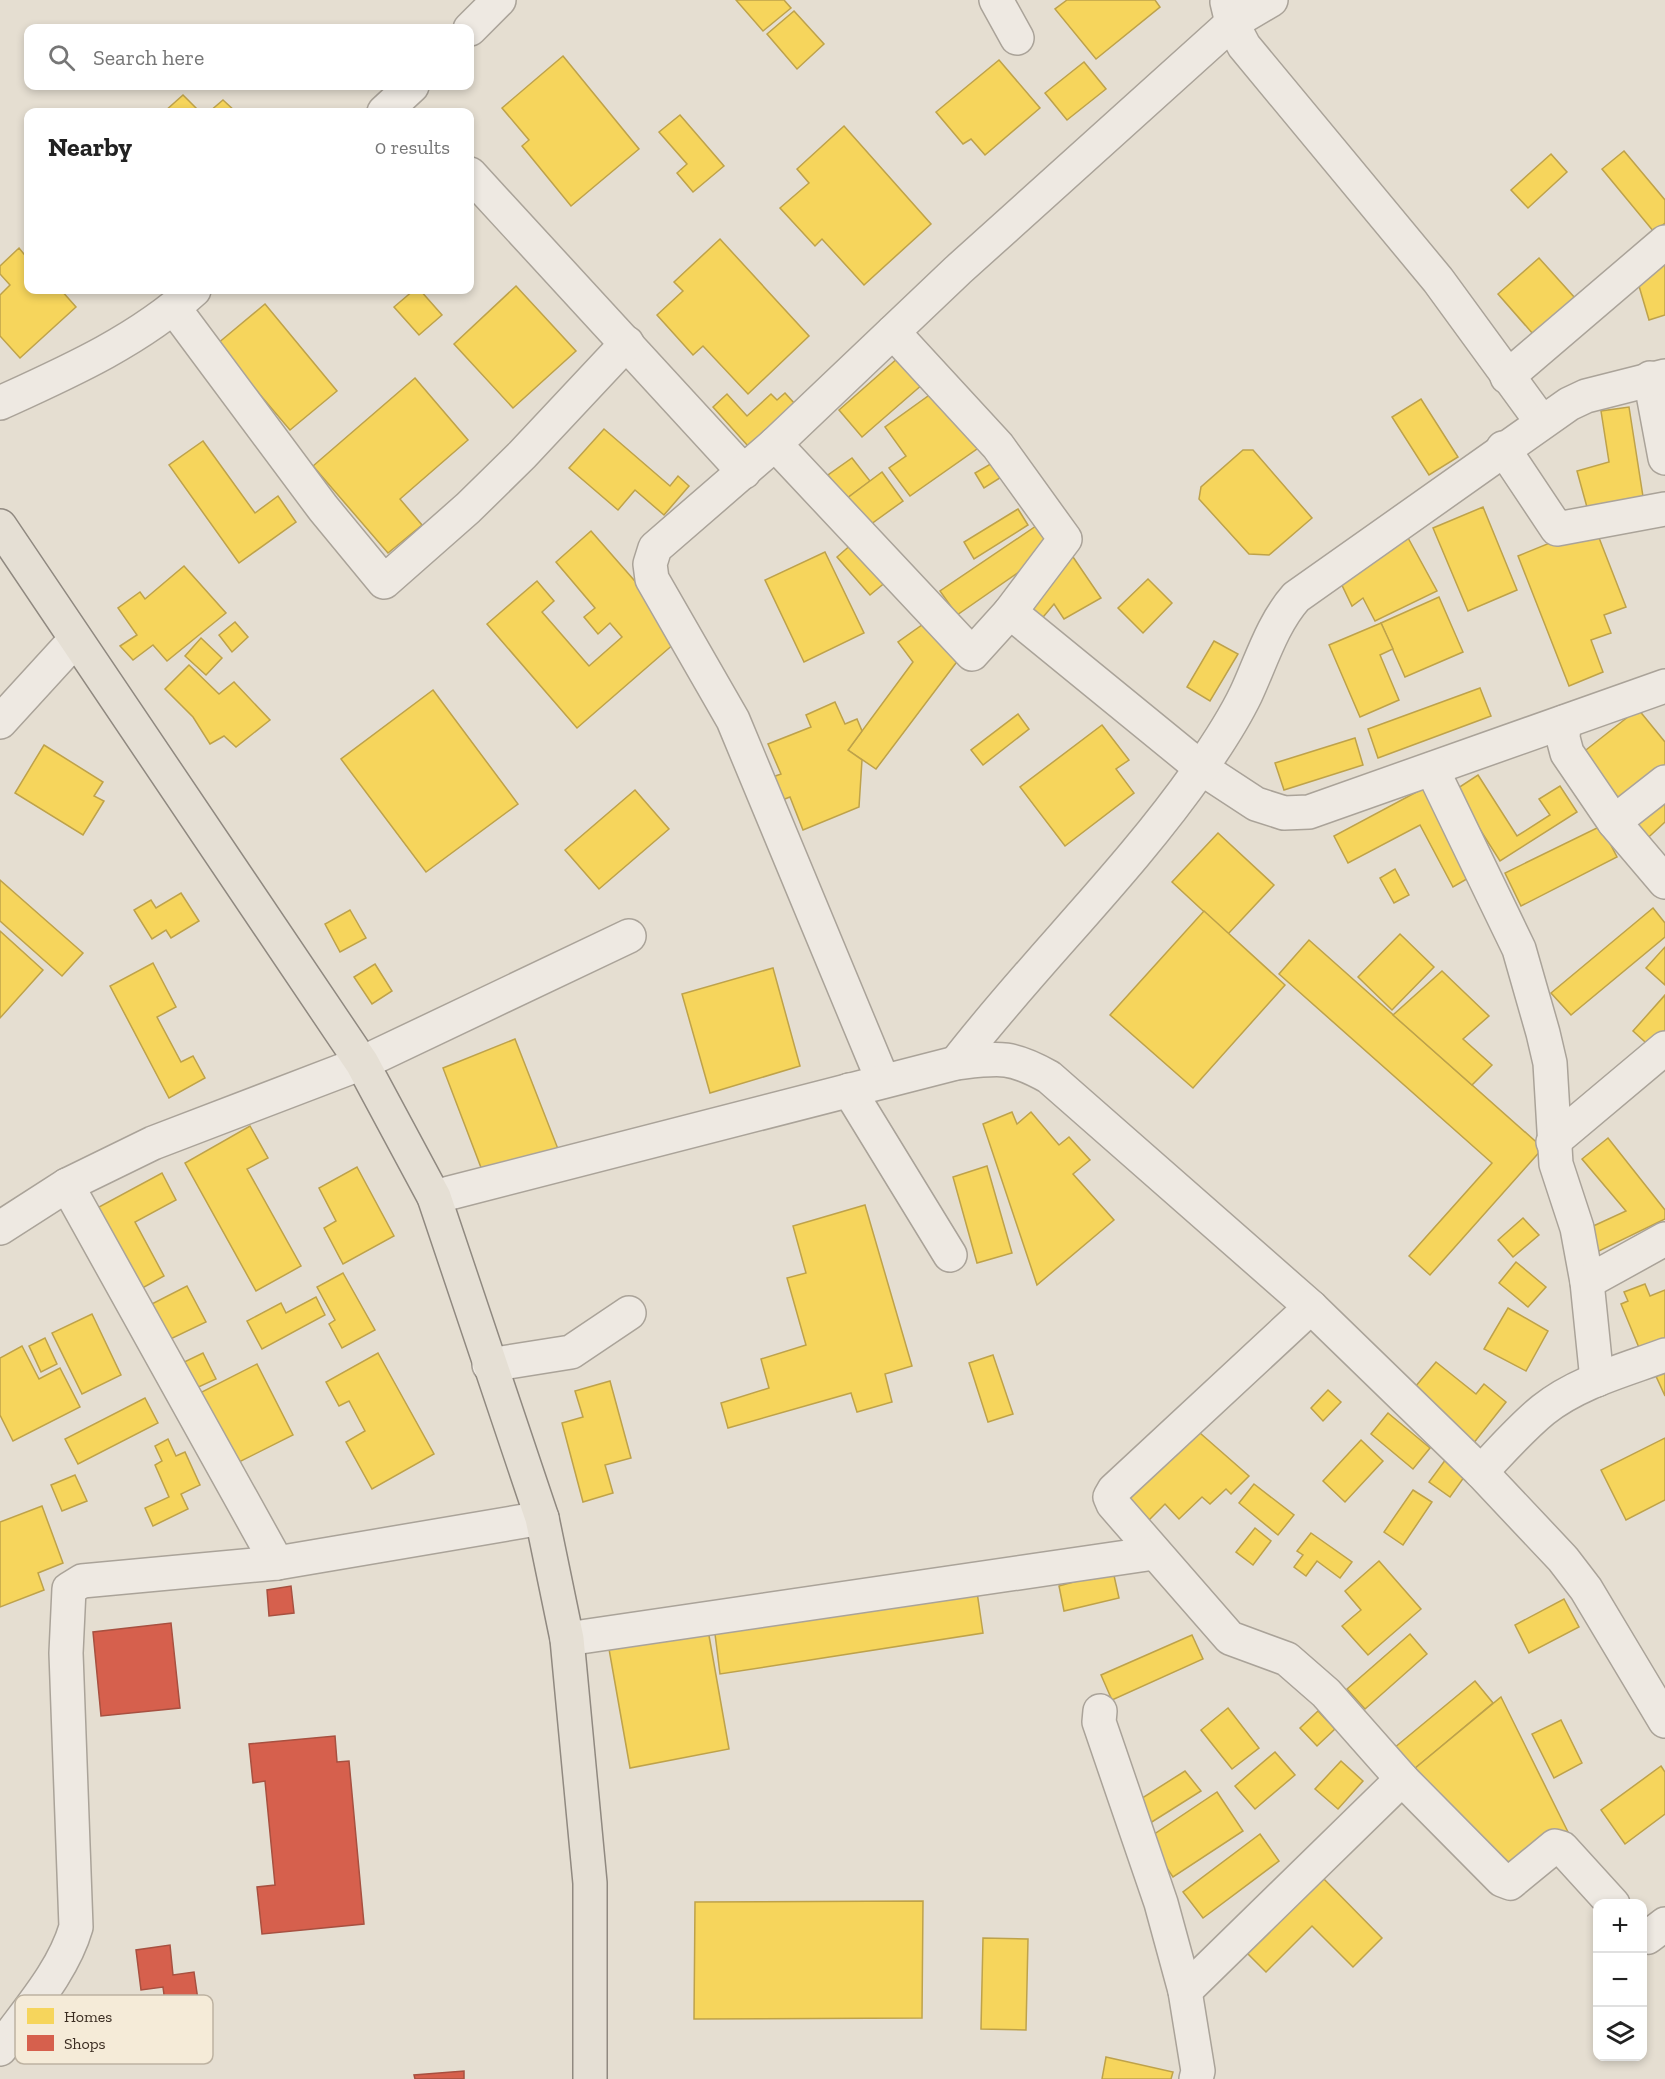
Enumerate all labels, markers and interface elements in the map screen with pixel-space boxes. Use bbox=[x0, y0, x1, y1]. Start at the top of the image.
search box bbox=[24, 24, 474, 90]
icon: search bbox=[45, 41, 78, 74]
text: Search here bbox=[93, 44, 204, 71]
text: Nearby bbox=[48, 131, 132, 163]
text: 0 results bbox=[375, 135, 450, 159]
map controls bbox=[1593, 1899, 1647, 2061]
button: + bbox=[1593, 1899, 1647, 1953]
button: − bbox=[1593, 1953, 1647, 2007]
legend bbox=[15, 1995, 213, 2064]
text: Homes bbox=[64, 2007, 112, 2026]
button: layers bbox=[1593, 2007, 1647, 2061]
text: Shops bbox=[64, 2034, 106, 2053]

